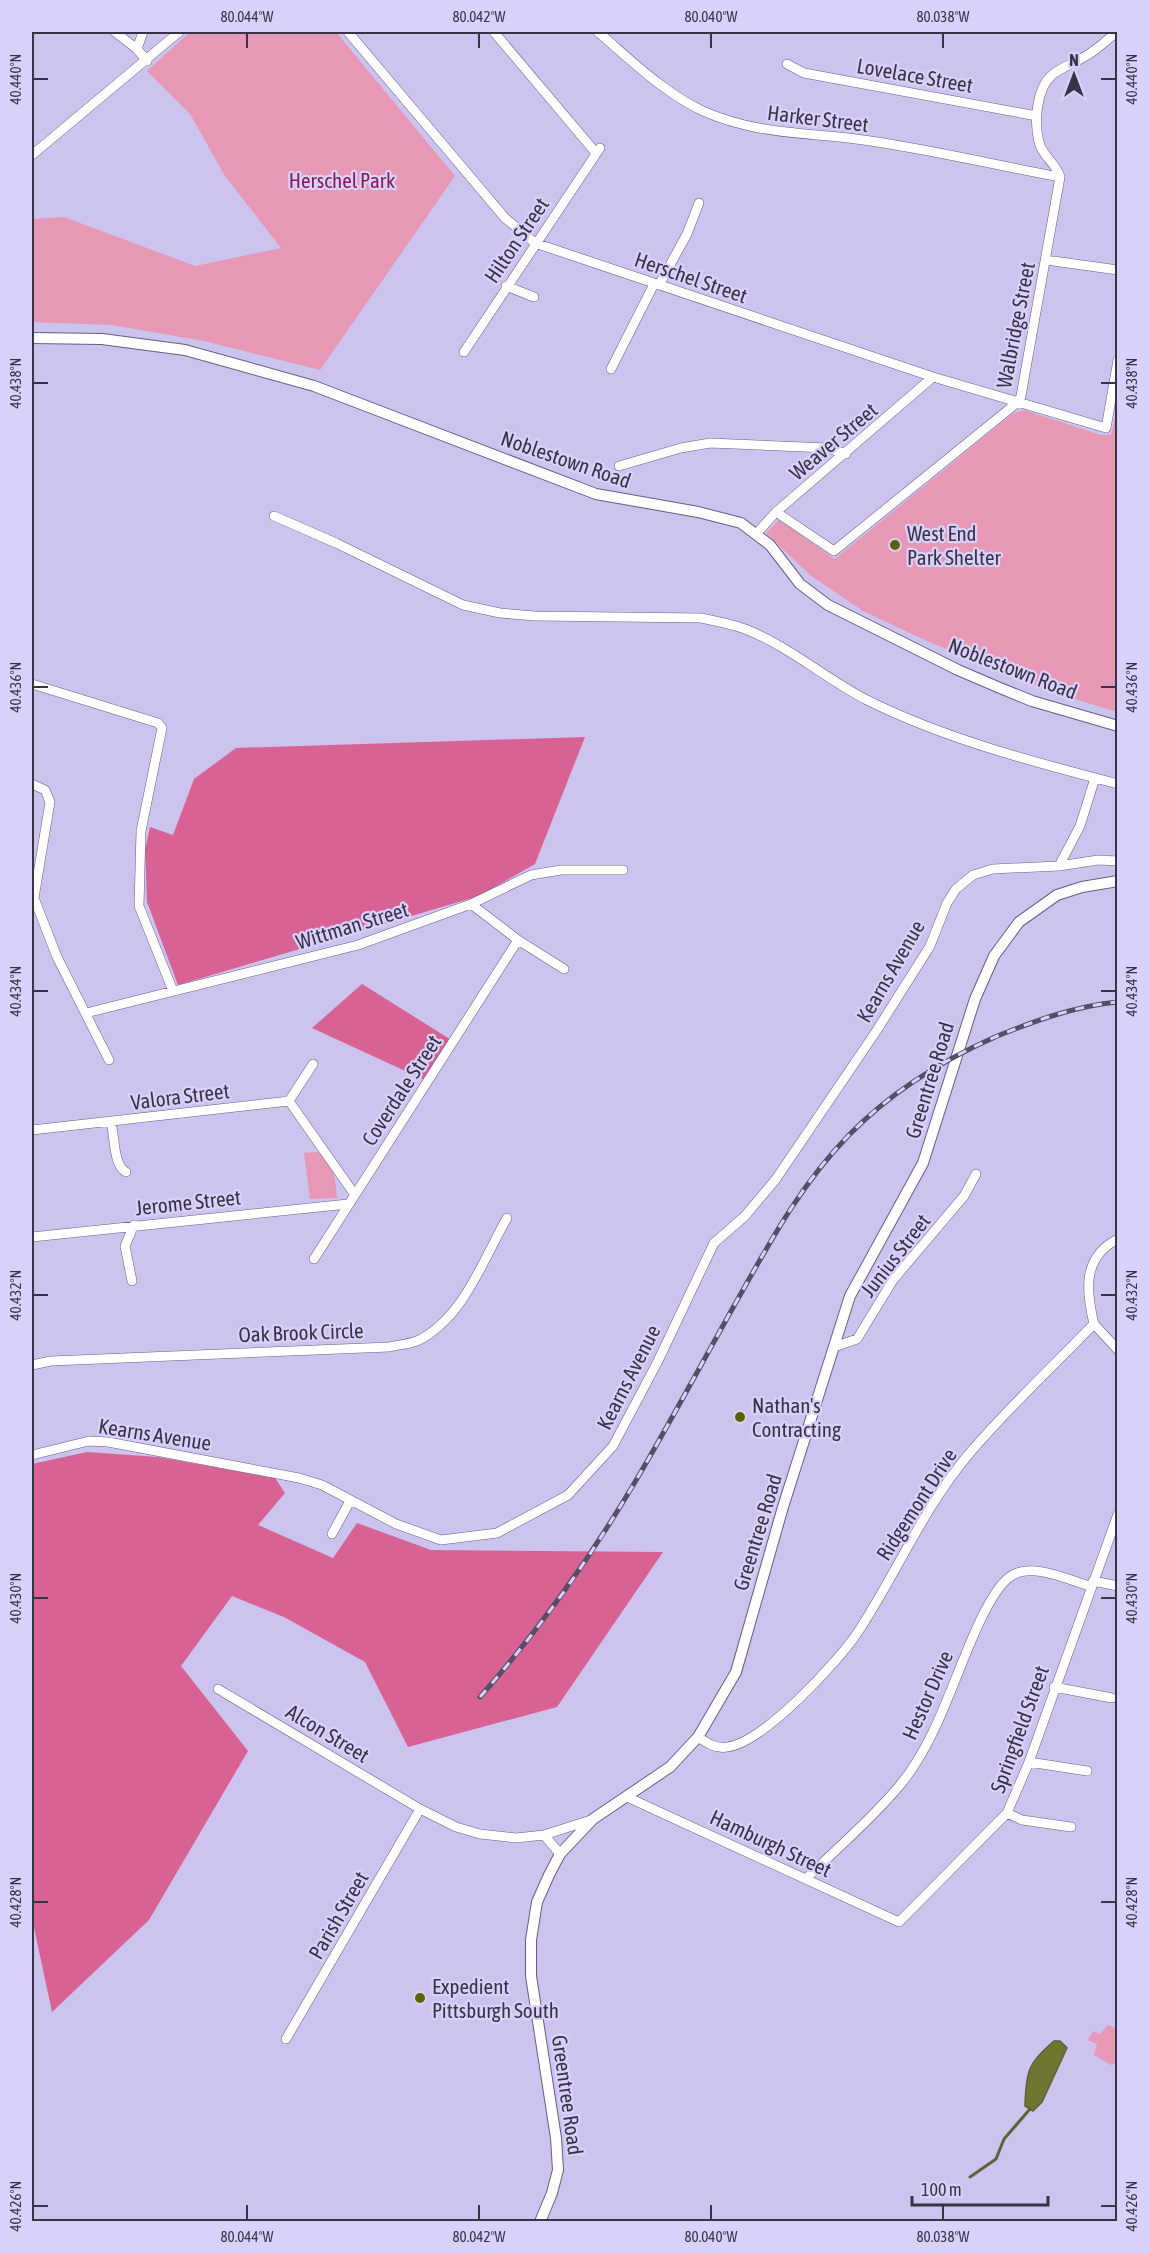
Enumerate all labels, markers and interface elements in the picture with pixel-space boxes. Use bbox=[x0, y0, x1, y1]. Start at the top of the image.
text: 80.044°W bbox=[221, 8, 274, 25]
text: 80.042°W bbox=[453, 8, 506, 25]
text: 80.040°W bbox=[685, 8, 738, 25]
text: 80.038°W bbox=[917, 8, 970, 25]
north arrow bbox=[1044, 45, 1104, 105]
text: N bbox=[1069, 51, 1079, 69]
street label: Lovelace Street bbox=[855, 53, 975, 97]
text: 40.440°N bbox=[7, 54, 24, 104]
text: 40.440°N bbox=[1123, 54, 1140, 104]
street label: Harker Street bbox=[766, 100, 870, 136]
park label: Herschel Park bbox=[289, 168, 395, 192]
street label: Hilton Street bbox=[479, 193, 553, 287]
street label: Herschel Street bbox=[632, 247, 750, 307]
street label: Walbridge Street bbox=[991, 260, 1039, 390]
text: 40.438°N bbox=[7, 358, 24, 408]
text: 40.438°N bbox=[1123, 358, 1140, 408]
street label: Weaver Street bbox=[784, 397, 882, 485]
street label: Noblestown Road bbox=[498, 426, 634, 492]
place label: West End Park Shelter bbox=[907, 521, 1001, 569]
marker: West End Park Shelter bbox=[888, 538, 902, 552]
street label: Noblestown Road bbox=[945, 632, 1081, 704]
text: 40.436°N bbox=[7, 662, 24, 712]
text: 40.436°N bbox=[1123, 662, 1140, 712]
street label: Wittman Street bbox=[293, 897, 411, 953]
street label: Kearns Avenue bbox=[851, 916, 929, 1026]
text: 40.434°N bbox=[7, 966, 24, 1016]
text: 40.434°N bbox=[1123, 966, 1140, 1016]
street label: Greentree Road bbox=[900, 1019, 958, 1141]
street label: Coverdale Street bbox=[356, 1030, 446, 1150]
street label: Valora Street bbox=[129, 1078, 231, 1114]
street label: Jerome Street bbox=[134, 1185, 242, 1219]
street label: Junius Street bbox=[855, 1209, 935, 1301]
text: 40.432°N bbox=[7, 1270, 24, 1320]
text: 40.432°N bbox=[1123, 1270, 1140, 1320]
street label: Oak Brook Circle bbox=[238, 1318, 364, 1346]
street label: Kearns Avenue bbox=[591, 1321, 665, 1433]
place label: Nathan's Contracting bbox=[752, 1393, 841, 1441]
marker: Nathan's Contracting bbox=[733, 1410, 747, 1424]
street label: Kearns Avenue bbox=[97, 1413, 213, 1455]
street label: Ridgemont Drive bbox=[871, 1444, 961, 1564]
street label: Greentree Road bbox=[728, 1471, 786, 1593]
text: 40.430°N bbox=[7, 1573, 24, 1623]
text: 40.430°N bbox=[1123, 1573, 1140, 1623]
street label: Hestor Drive bbox=[897, 1647, 957, 1743]
street label: Springfield Street bbox=[985, 1662, 1053, 1796]
street label: Alcon Street bbox=[282, 1699, 374, 1767]
street label: Hamburgh Street bbox=[707, 1804, 835, 1882]
street label: Parish Street bbox=[303, 1867, 373, 1963]
text: 40.428°N bbox=[7, 1877, 24, 1927]
text: 40.428°N bbox=[1123, 1877, 1140, 1927]
place label: Expedient Pittsburgh South bbox=[432, 1974, 559, 2022]
marker: Expedient Pittsburgh South bbox=[413, 1991, 427, 2005]
street label: Greentree Road bbox=[548, 2034, 588, 2156]
scale bar bbox=[912, 2169, 1048, 2207]
text: 100 m bbox=[921, 2179, 962, 2200]
text: 40.426°N bbox=[7, 2181, 24, 2231]
text: 40.426°N bbox=[1123, 2181, 1140, 2231]
text: 80.044°W bbox=[221, 2228, 274, 2245]
text: 80.042°W bbox=[453, 2228, 506, 2245]
text: 80.040°W bbox=[685, 2228, 738, 2245]
text: 80.038°W bbox=[917, 2228, 970, 2245]

